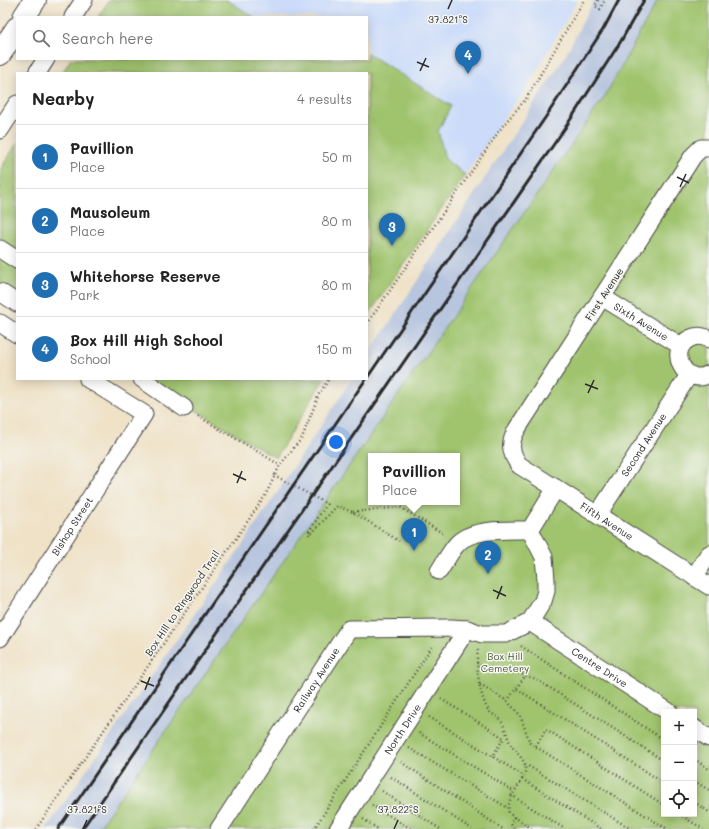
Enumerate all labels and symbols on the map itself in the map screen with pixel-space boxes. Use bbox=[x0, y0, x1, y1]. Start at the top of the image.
text: 37.821°S bbox=[428, 12, 468, 26]
pin: 4 bbox=[455, 41, 481, 74]
pin: 3 bbox=[379, 213, 405, 246]
street label: First Avenue bbox=[582, 265, 626, 323]
street label: Sixth Avenue bbox=[611, 299, 671, 343]
street label: Second Avenue bbox=[617, 410, 669, 479]
your location bbox=[326, 432, 346, 452]
street label: Bishop Street bbox=[48, 494, 96, 558]
street label: Fifth Avenue bbox=[578, 499, 636, 543]
pin: 1 bbox=[401, 518, 427, 551]
pin: 2 bbox=[475, 541, 501, 574]
street label: Box Hill to Ringwood Trail bbox=[141, 547, 223, 659]
street label: Railway Avenue bbox=[290, 644, 342, 715]
street label: Centre Drive bbox=[569, 644, 630, 690]
park label: Box Hill Cemetery bbox=[481, 649, 529, 675]
street label: North Drive bbox=[381, 701, 424, 757]
text: 37.821°S bbox=[67, 802, 107, 816]
text: 37.822°S bbox=[377, 802, 419, 816]

